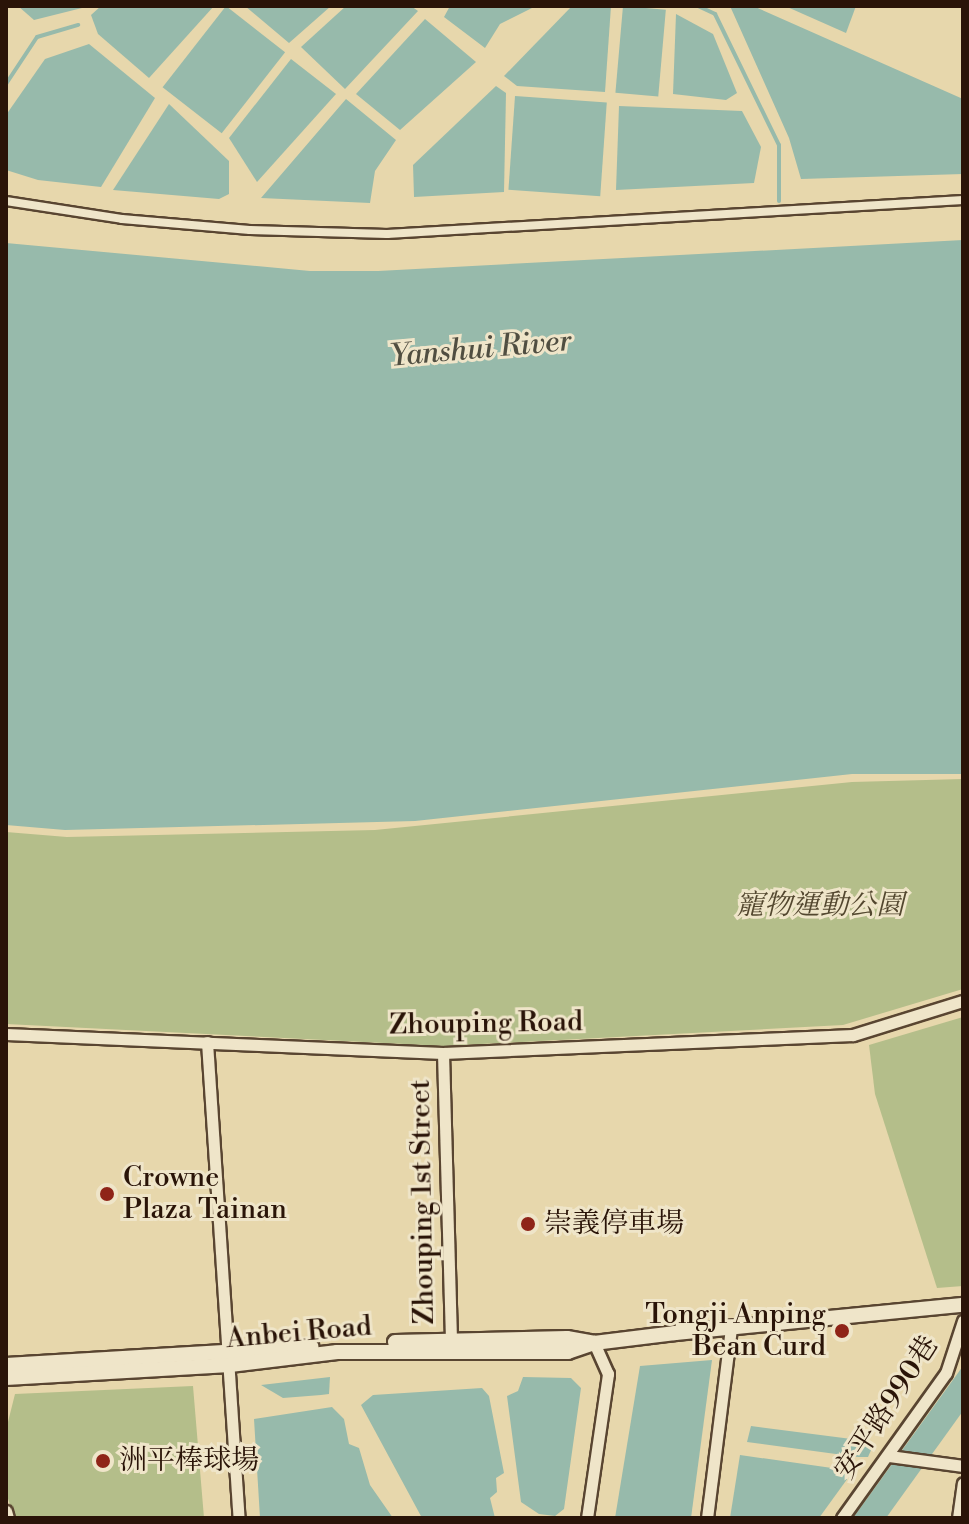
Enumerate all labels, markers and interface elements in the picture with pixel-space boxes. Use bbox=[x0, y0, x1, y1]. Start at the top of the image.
water label: Yanshui River bbox=[389, 323, 573, 375]
park label: 寵物運動公園 bbox=[736, 889, 904, 923]
street label: Zhouping Road bbox=[389, 1006, 583, 1042]
street label: Zhouping 1st Street bbox=[404, 1079, 442, 1325]
place label: Crowne Plaza Tainan bbox=[123, 1161, 287, 1227]
marker: Crowne Plaza Tainan bbox=[98, 1185, 116, 1203]
place label: 崇義停車場 bbox=[544, 1207, 684, 1241]
marker: 崇義停車場 bbox=[519, 1215, 537, 1233]
place label: Tongji Anping Bean Curd bbox=[645, 1298, 826, 1364]
street label: Anbei Road bbox=[225, 1310, 373, 1356]
marker: Tongji Anping Bean Curd bbox=[833, 1322, 851, 1340]
street label: 安平路990巷 bbox=[828, 1330, 946, 1486]
place label: 洲平棒球場 bbox=[119, 1444, 259, 1478]
marker: 洲平棒球場 bbox=[94, 1452, 112, 1470]

